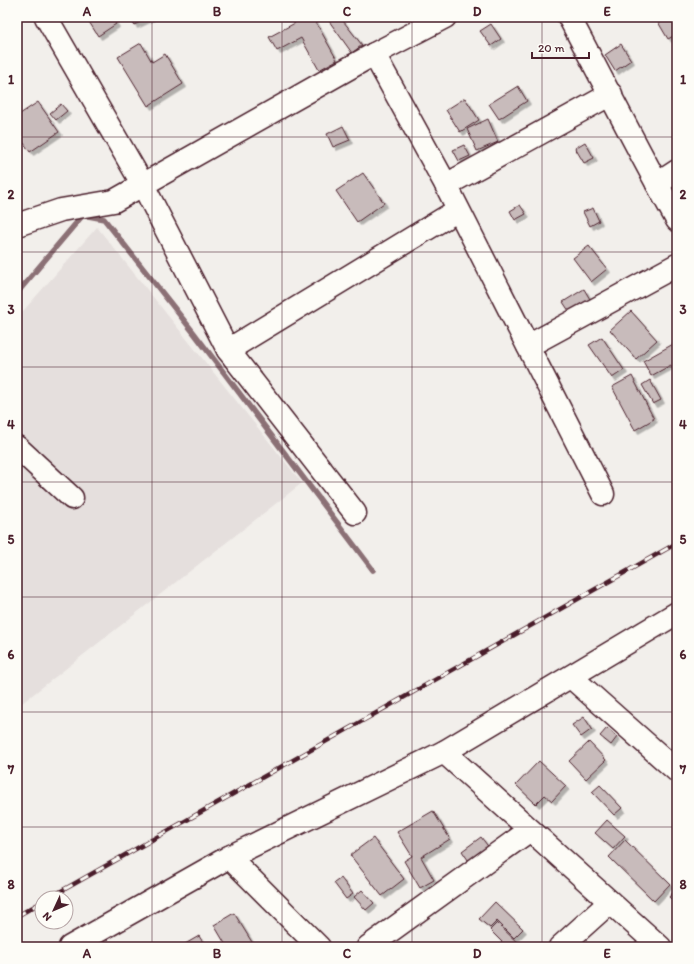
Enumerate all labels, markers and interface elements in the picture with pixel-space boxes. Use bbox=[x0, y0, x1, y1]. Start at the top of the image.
text: A bbox=[82, 4, 92, 19]
text: B bbox=[213, 4, 222, 19]
text: C bbox=[343, 4, 352, 19]
text: D bbox=[473, 4, 482, 19]
text: E bbox=[603, 4, 611, 19]
scale bar bbox=[532, 34, 589, 60]
text: 20 m bbox=[538, 41, 565, 55]
text: 1 bbox=[8, 72, 14, 87]
text: 1 bbox=[680, 72, 686, 87]
text: 2 bbox=[8, 187, 15, 202]
text: 2 bbox=[680, 187, 687, 202]
text: 3 bbox=[7, 302, 15, 317]
text: 3 bbox=[679, 302, 687, 317]
text: 4 bbox=[7, 417, 15, 432]
text: 4 bbox=[679, 417, 687, 432]
text: 5 bbox=[8, 532, 15, 547]
text: 5 bbox=[680, 532, 687, 547]
text: 6 bbox=[8, 647, 15, 662]
text: 6 bbox=[680, 647, 687, 662]
text: 7 bbox=[7, 762, 15, 777]
text: 7 bbox=[679, 762, 687, 777]
text: 8 bbox=[7, 877, 15, 892]
text: 8 bbox=[679, 877, 687, 892]
north arrow bbox=[34, 890, 74, 930]
text: N bbox=[40, 909, 54, 924]
text: A bbox=[82, 946, 92, 961]
text: B bbox=[213, 946, 222, 961]
text: C bbox=[343, 946, 352, 961]
text: D bbox=[473, 946, 482, 961]
text: E bbox=[603, 946, 611, 961]

